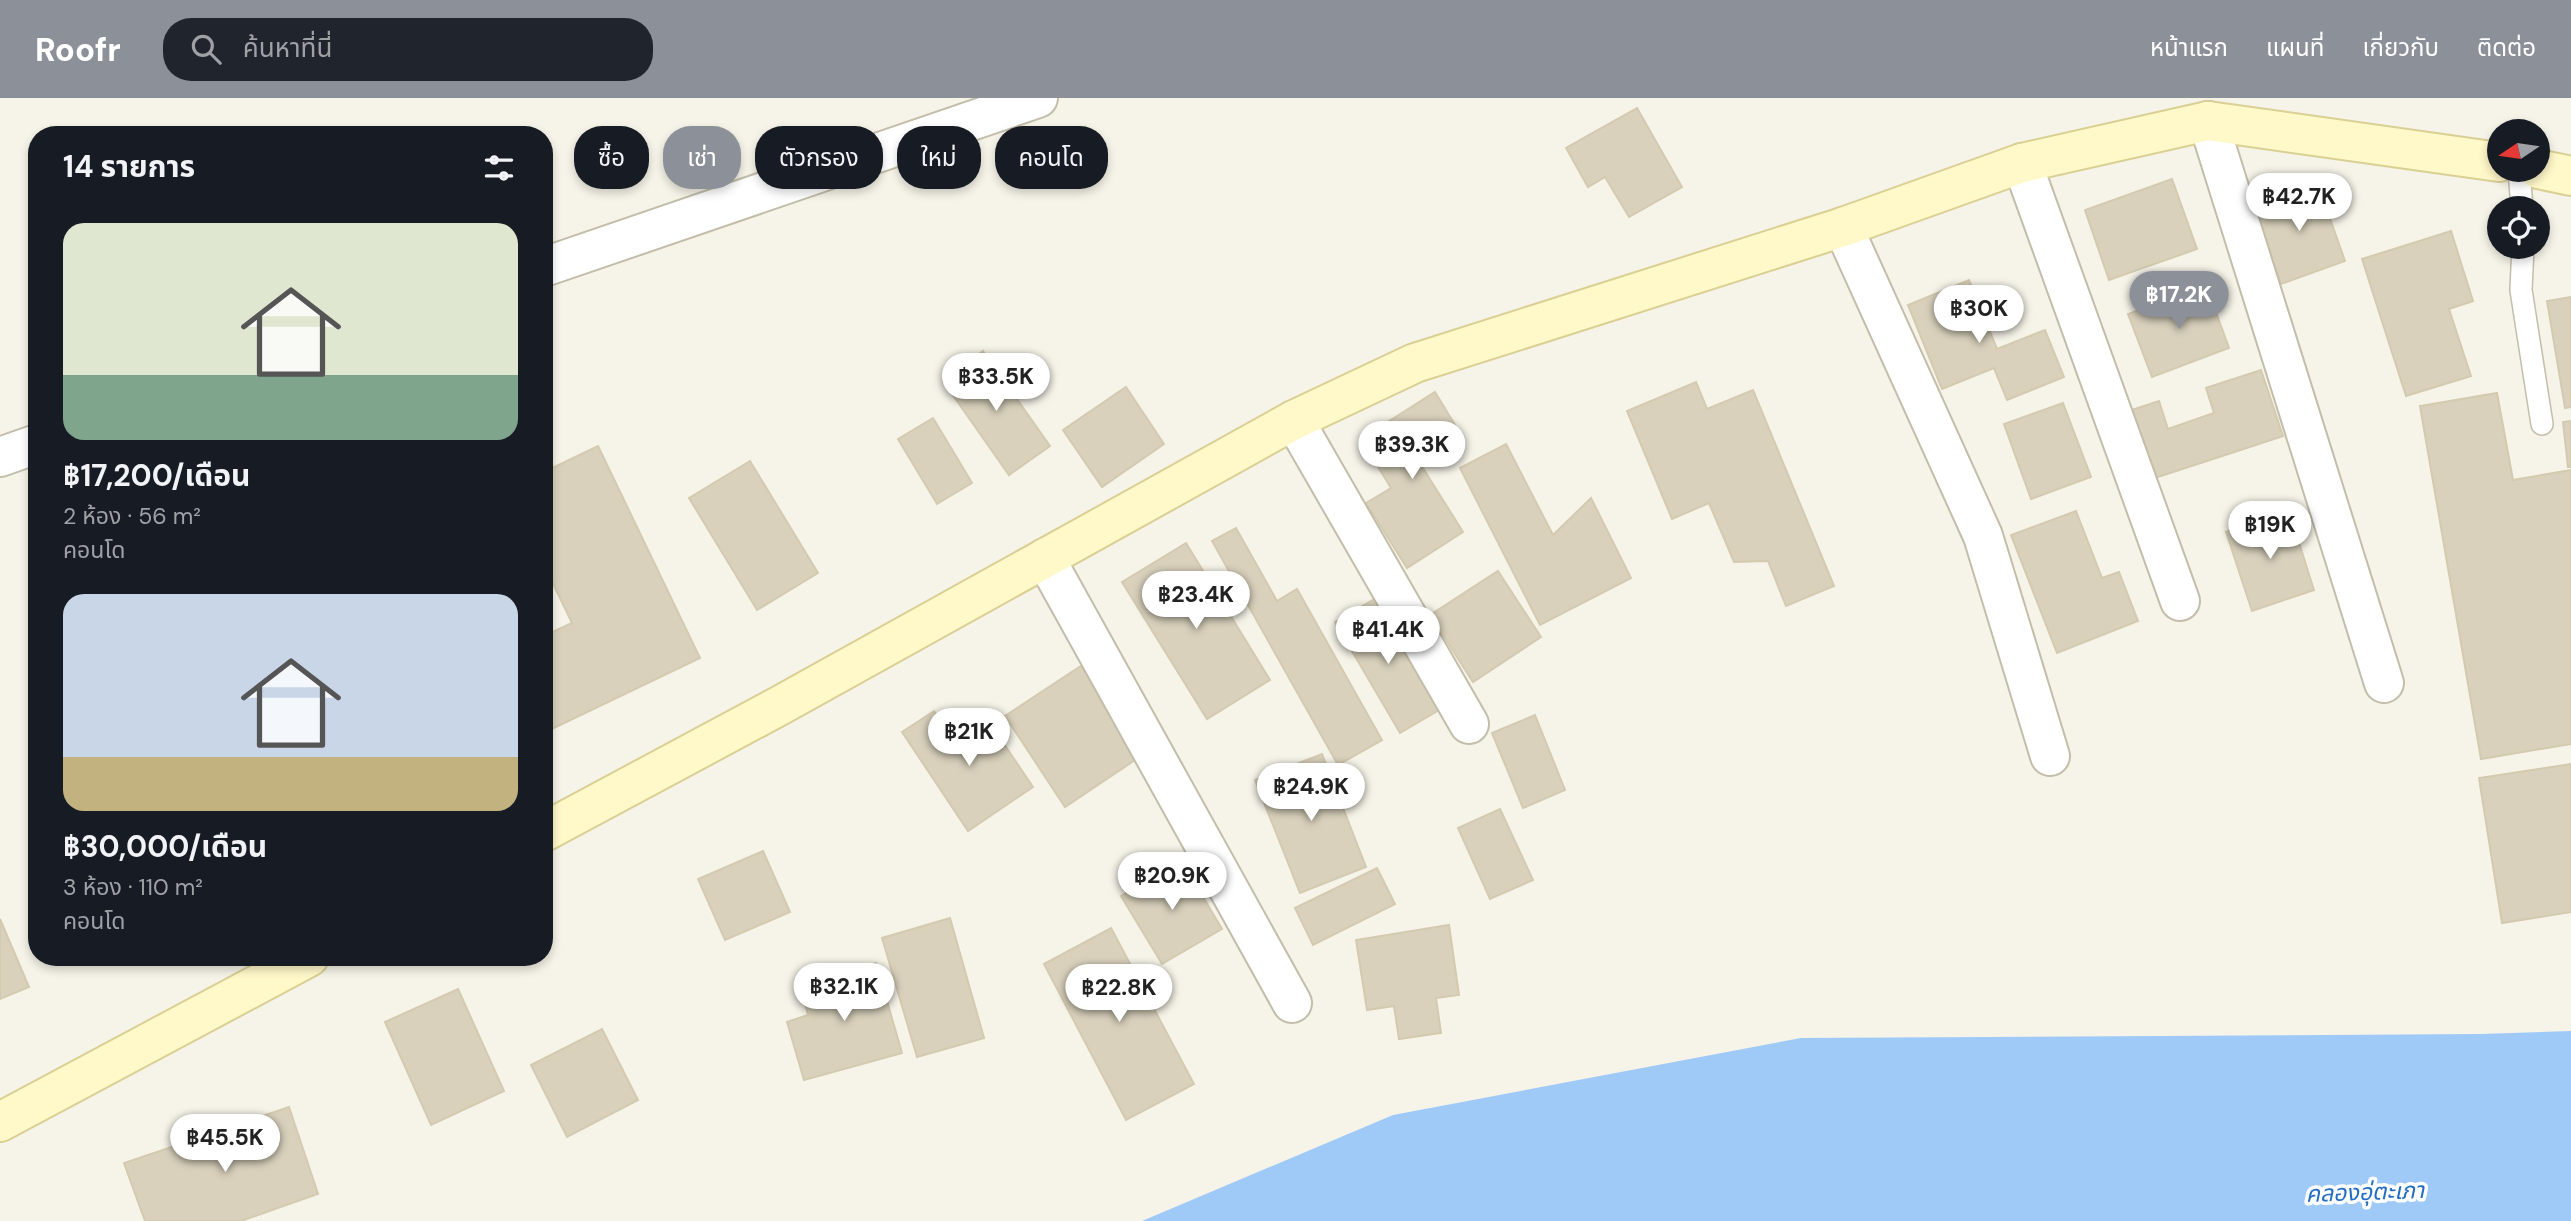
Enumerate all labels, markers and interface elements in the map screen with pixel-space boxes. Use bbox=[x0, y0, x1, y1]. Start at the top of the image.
search box bbox=[163, 18, 653, 81]
text: Roofr bbox=[35, 28, 121, 71]
icon: search bbox=[187, 30, 225, 68]
text: ค้นหาที่นี่ bbox=[243, 31, 332, 65]
text: หน้าแรก bbox=[2150, 32, 2228, 63]
text: แผนที่ bbox=[2266, 32, 2324, 63]
text: เกี่ยวกับ bbox=[2362, 32, 2439, 63]
text: ติดต่อ bbox=[2477, 32, 2536, 63]
north arrow bbox=[2487, 119, 2550, 182]
map controls bbox=[2487, 119, 2550, 259]
chip: ซื้อ bbox=[574, 126, 649, 189]
chip: เช่า bbox=[663, 126, 741, 189]
chip: ตัวกรอง bbox=[755, 126, 883, 189]
chip: ใหม่ bbox=[897, 126, 981, 189]
chip: คอนโด bbox=[995, 126, 1108, 189]
text: 14 รายการ bbox=[63, 147, 195, 186]
icon: filters bbox=[480, 149, 518, 187]
pin: ฿42.7K bbox=[2242, 174, 2356, 233]
text: ฿42.7K bbox=[2262, 181, 2336, 211]
button: locate bbox=[2487, 196, 2550, 259]
icon: home bbox=[228, 269, 354, 395]
pin: ฿17.2K bbox=[2122, 272, 2236, 331]
text: ฿17.2K bbox=[2146, 279, 2212, 309]
pin: ฿30K bbox=[1938, 286, 2020, 345]
text: ฿30K bbox=[1950, 293, 2008, 323]
pin: ฿33.5K bbox=[939, 354, 1053, 413]
text: ฿33.5K bbox=[958, 361, 1034, 391]
pin: ฿39.3K bbox=[1355, 422, 1469, 481]
text: ฿39.3K bbox=[1374, 429, 1450, 459]
text: ฿17,200/เดือน bbox=[63, 456, 251, 495]
text: 2 ห้อง · 56 m² bbox=[63, 501, 201, 531]
pin: ฿19K bbox=[2229, 502, 2311, 561]
text: ฿19K bbox=[2244, 509, 2296, 539]
text: คอนโด bbox=[63, 535, 125, 565]
pin: ฿23.4K bbox=[1139, 572, 1253, 631]
text: ฿23.4K bbox=[1158, 579, 1234, 609]
pin: ฿41.4K bbox=[1331, 606, 1445, 666]
text: ฿41.4K bbox=[1352, 614, 1424, 644]
icon: home bbox=[228, 640, 354, 766]
pin: ฿21K bbox=[928, 708, 1010, 768]
text: ฿21K bbox=[944, 716, 994, 746]
pin: ฿24.9K bbox=[1254, 764, 1368, 823]
text: ฿24.9K bbox=[1273, 771, 1349, 801]
text: ฿30,000/เดือน bbox=[63, 827, 267, 866]
pin: ฿20.9K bbox=[1115, 852, 1229, 912]
text: ฿20.9K bbox=[1134, 860, 1210, 890]
text: 3 ห้อง · 110 m² bbox=[63, 872, 203, 902]
text: คอนโด bbox=[63, 906, 125, 936]
pin: ฿32.1K bbox=[787, 964, 901, 1023]
pin: ฿22.8K bbox=[1062, 964, 1176, 1024]
text: ฿32.1K bbox=[810, 971, 878, 1001]
text: ฿22.8K bbox=[1081, 972, 1157, 1002]
pin: ฿45.5K bbox=[168, 1114, 282, 1174]
text: ฿45.5K bbox=[186, 1122, 264, 1152]
water label: คลองอุ่ตะเภา bbox=[2305, 1175, 2426, 1209]

